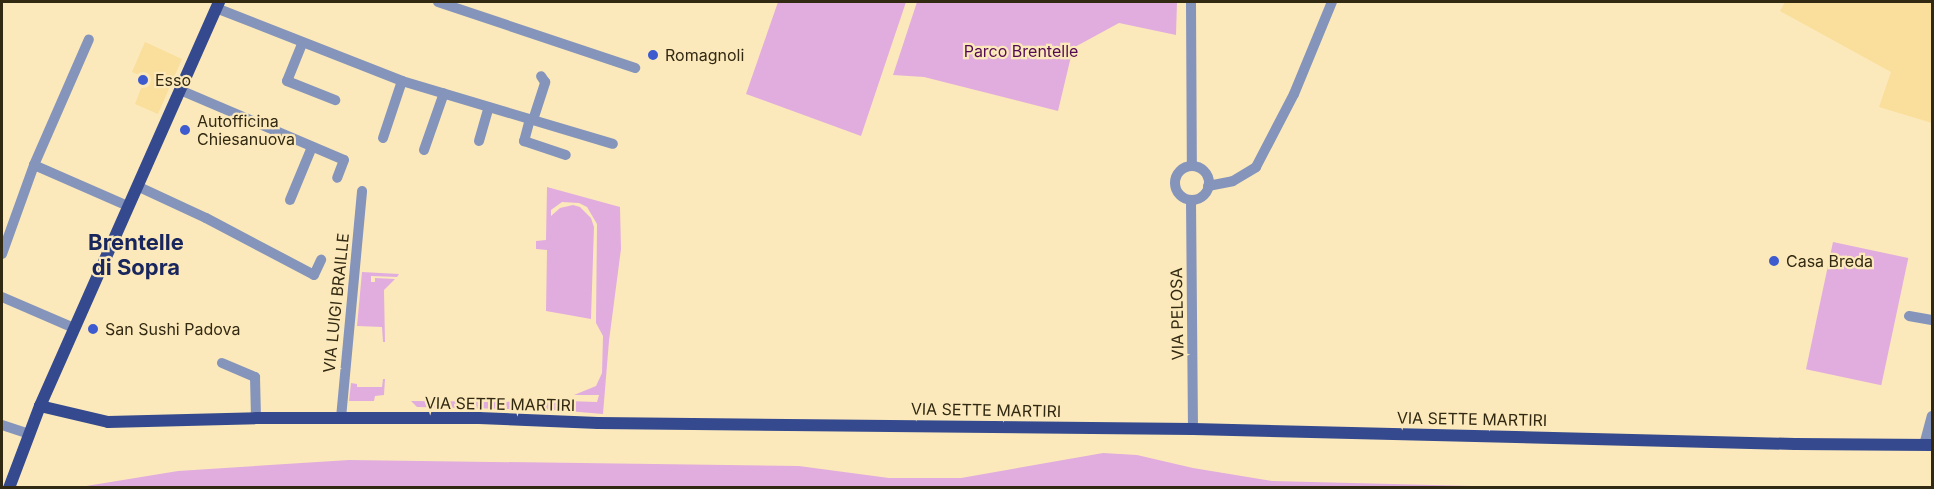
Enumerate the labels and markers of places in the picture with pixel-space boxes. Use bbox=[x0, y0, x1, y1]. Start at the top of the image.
place label: Romagnoli bbox=[665, 45, 744, 65]
marker: Romagnoli bbox=[646, 48, 660, 62]
place label: Esso bbox=[155, 70, 191, 90]
marker: Esso bbox=[136, 73, 150, 87]
place label: Autofficina Chiesanuova bbox=[197, 111, 295, 149]
marker: Autofficina Chiesanuova bbox=[178, 123, 192, 137]
place label: Casa Breda bbox=[1786, 251, 1873, 271]
marker: Casa Breda bbox=[1767, 254, 1781, 268]
place label: San Sushi Padova bbox=[105, 319, 240, 339]
marker: San Sushi Padova bbox=[86, 322, 100, 336]

